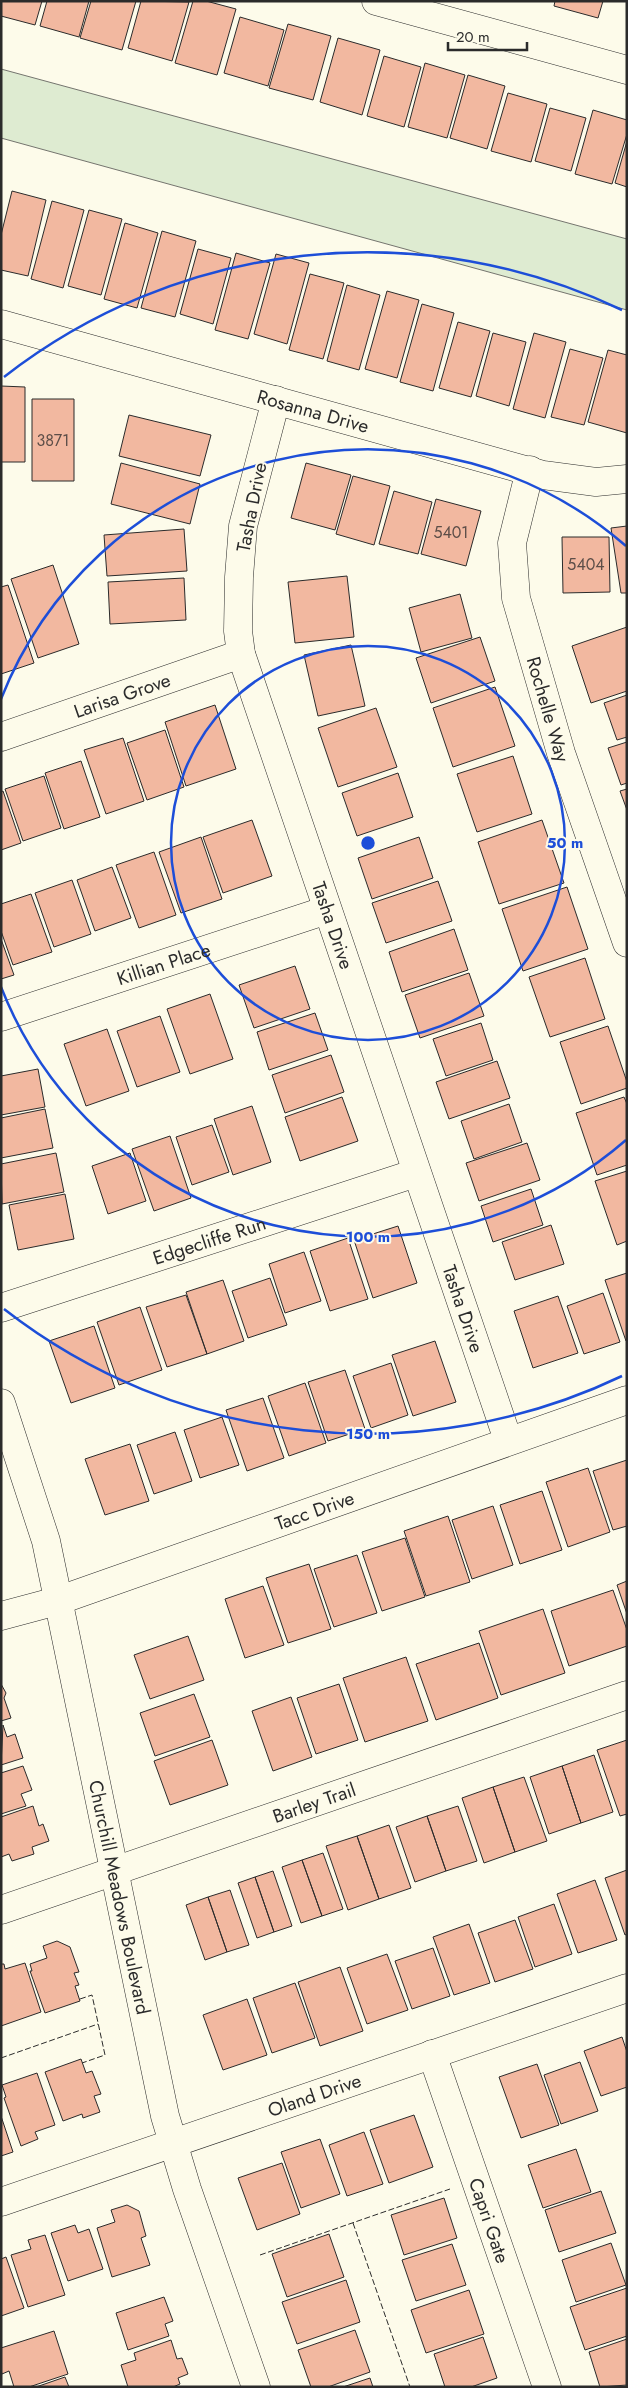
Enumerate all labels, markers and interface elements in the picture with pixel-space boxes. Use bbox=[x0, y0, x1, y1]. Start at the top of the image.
scale bar bbox=[448, 20, 527, 52]
text: 20 m bbox=[456, 26, 490, 48]
street label: Rosanna Drive bbox=[254, 383, 372, 440]
house number: 3871 bbox=[37, 429, 69, 452]
street label: Tasha Drive bbox=[230, 460, 273, 554]
house number: 5401 bbox=[433, 521, 469, 544]
house number: 5404 bbox=[567, 553, 605, 576]
street label: Rochelle Way bbox=[520, 653, 576, 766]
street label: Larisa Grove bbox=[70, 666, 174, 725]
text: 50 m bbox=[547, 832, 583, 854]
centre of rings bbox=[359, 834, 377, 852]
street label: Tasha Drive bbox=[305, 878, 360, 973]
street label: Killian Place bbox=[113, 936, 214, 992]
street label: Edgecliffe Run bbox=[149, 1210, 269, 1272]
text: 100 m bbox=[346, 1226, 390, 1248]
street label: Tasha Drive bbox=[436, 1261, 490, 1356]
text: 150 m bbox=[346, 1423, 390, 1445]
street label: Tacc Drive bbox=[271, 1484, 358, 1537]
street label: Barley Trail bbox=[269, 1776, 360, 1830]
street label: Churchill Meadows Boulevard bbox=[82, 1778, 157, 2017]
street label: Oland Drive bbox=[264, 2067, 365, 2124]
street label: Capri Gate bbox=[462, 2174, 516, 2267]

